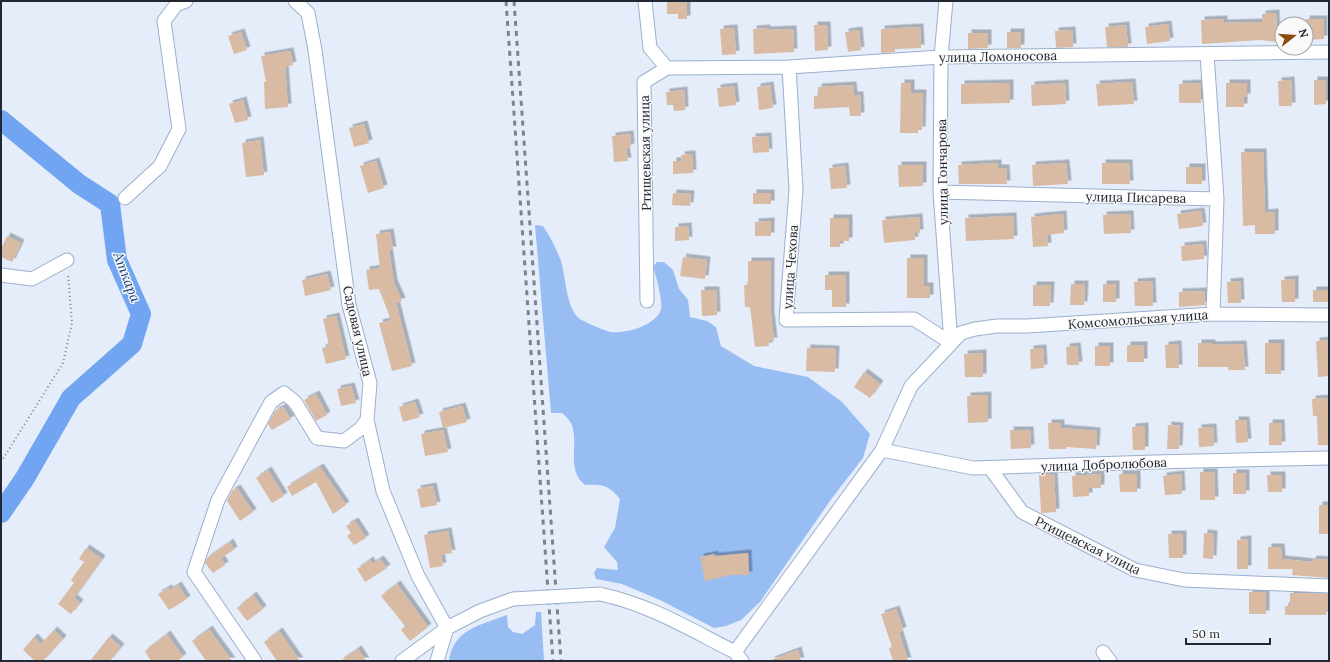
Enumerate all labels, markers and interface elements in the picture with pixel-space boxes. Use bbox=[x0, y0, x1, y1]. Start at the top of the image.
north arrow bbox=[1274, 16, 1314, 56]
text: N bbox=[1296, 27, 1312, 40]
street label: улица Ломоносова bbox=[939, 47, 1057, 66]
street label: Ртищевская улица bbox=[636, 95, 655, 211]
street label: улица Гончарова bbox=[933, 118, 952, 225]
street label: улица Писарева bbox=[1086, 188, 1187, 207]
street label: улица Чехова bbox=[779, 224, 802, 310]
water label: Аткара bbox=[109, 248, 145, 305]
street label: Садовая улица bbox=[339, 284, 376, 378]
street label: Комсомольская улица bbox=[1067, 306, 1209, 333]
street label: улица Добролюбова bbox=[1041, 454, 1168, 475]
street label: Ртищевская улица bbox=[1032, 512, 1144, 579]
scale bar bbox=[1186, 620, 1270, 646]
text: 50 m bbox=[1192, 626, 1220, 641]

